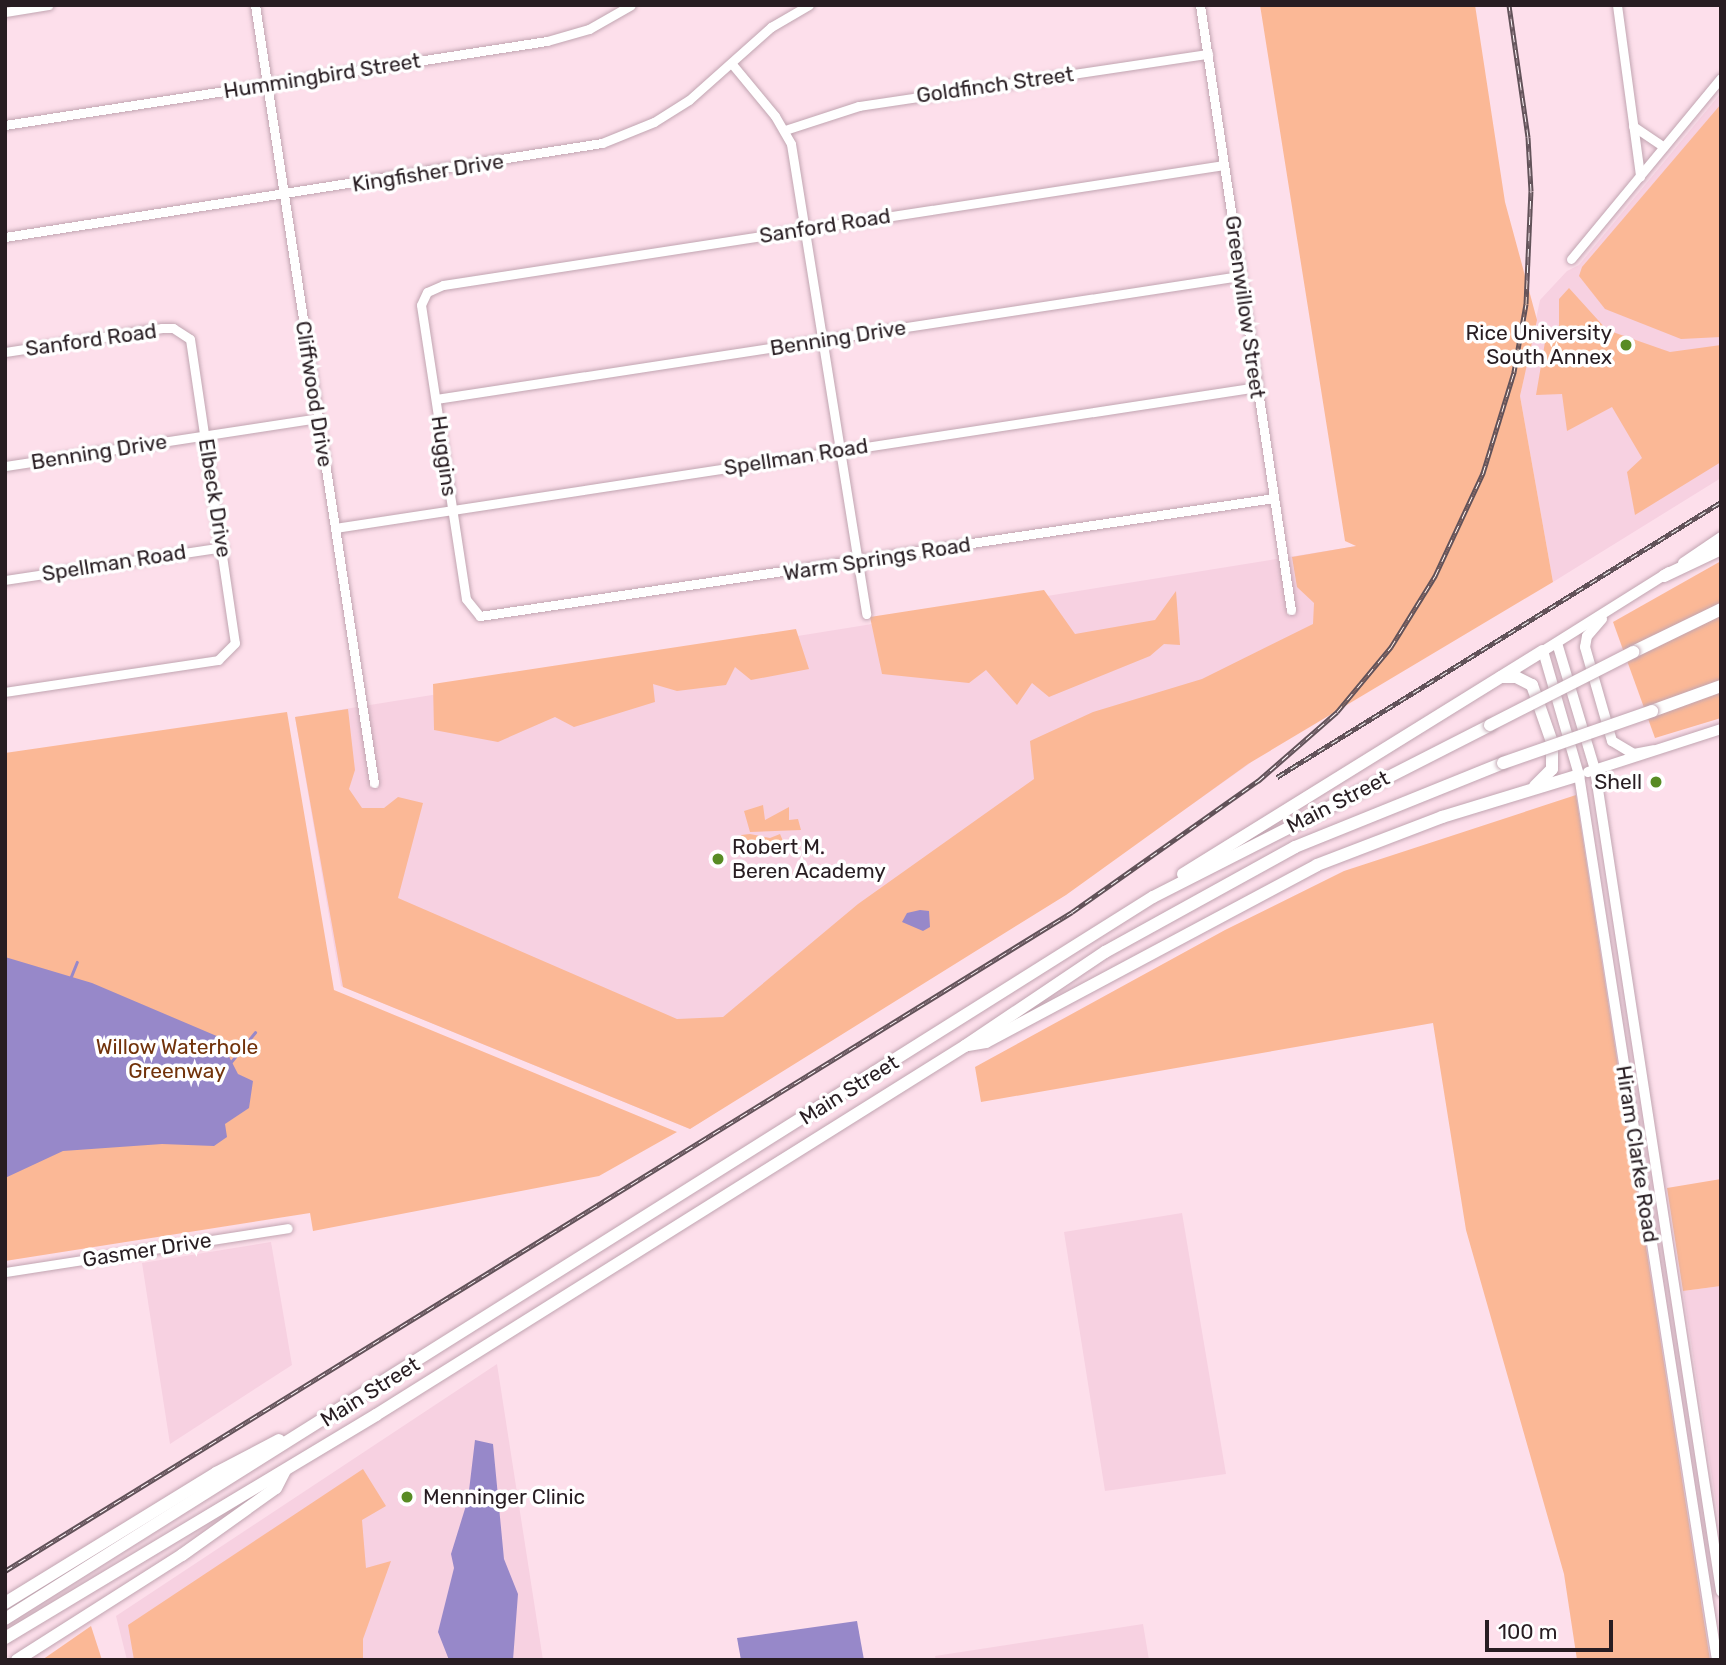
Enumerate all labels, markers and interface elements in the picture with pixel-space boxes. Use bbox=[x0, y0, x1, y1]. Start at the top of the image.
street label: Hummingbird Street bbox=[222, 48, 422, 104]
street label: Goldfinch Street bbox=[915, 61, 1075, 109]
street label: Kingfisher Drive bbox=[350, 149, 506, 197]
street label: Sanford Road bbox=[758, 203, 892, 249]
street label: Greenwillow Street bbox=[1220, 214, 1270, 400]
street label: Benning Drive bbox=[768, 315, 908, 361]
street label: Sanford Road bbox=[24, 318, 158, 362]
street label: Cliffwood Drive bbox=[290, 319, 338, 469]
place label: Rice University South Annex bbox=[1466, 320, 1612, 370]
marker: Rice University South Annex bbox=[1618, 337, 1634, 353]
street label: Huggins bbox=[426, 414, 462, 498]
street label: Benning Drive bbox=[29, 429, 169, 475]
street label: Spellman Road bbox=[722, 433, 870, 481]
street label: Elbeck Drive bbox=[193, 437, 237, 559]
street label: Warm Springs Road bbox=[782, 532, 972, 586]
street label: Spellman Road bbox=[40, 539, 188, 587]
street label: Main Street bbox=[1282, 765, 1394, 839]
place label: Shell bbox=[1594, 769, 1642, 795]
marker: Shell bbox=[1648, 774, 1664, 790]
place label: Robert M. Beren Academy bbox=[732, 834, 886, 884]
marker: Robert M. Beren Academy bbox=[710, 851, 726, 867]
park label: Willow Waterhole Greenway bbox=[95, 1034, 259, 1084]
street label: Main Street bbox=[795, 1050, 903, 1130]
street label: Hiram Clarke Road bbox=[1611, 1064, 1663, 1244]
street label: Gasmer Drive bbox=[80, 1227, 214, 1273]
street label: Main Street bbox=[316, 1352, 424, 1432]
place label: Menninger Clinic bbox=[423, 1484, 586, 1510]
marker: Menninger Clinic bbox=[397, 1487, 417, 1507]
scale bar bbox=[1488, 1606, 1616, 1650]
text: 100 m bbox=[1498, 1619, 1557, 1644]

